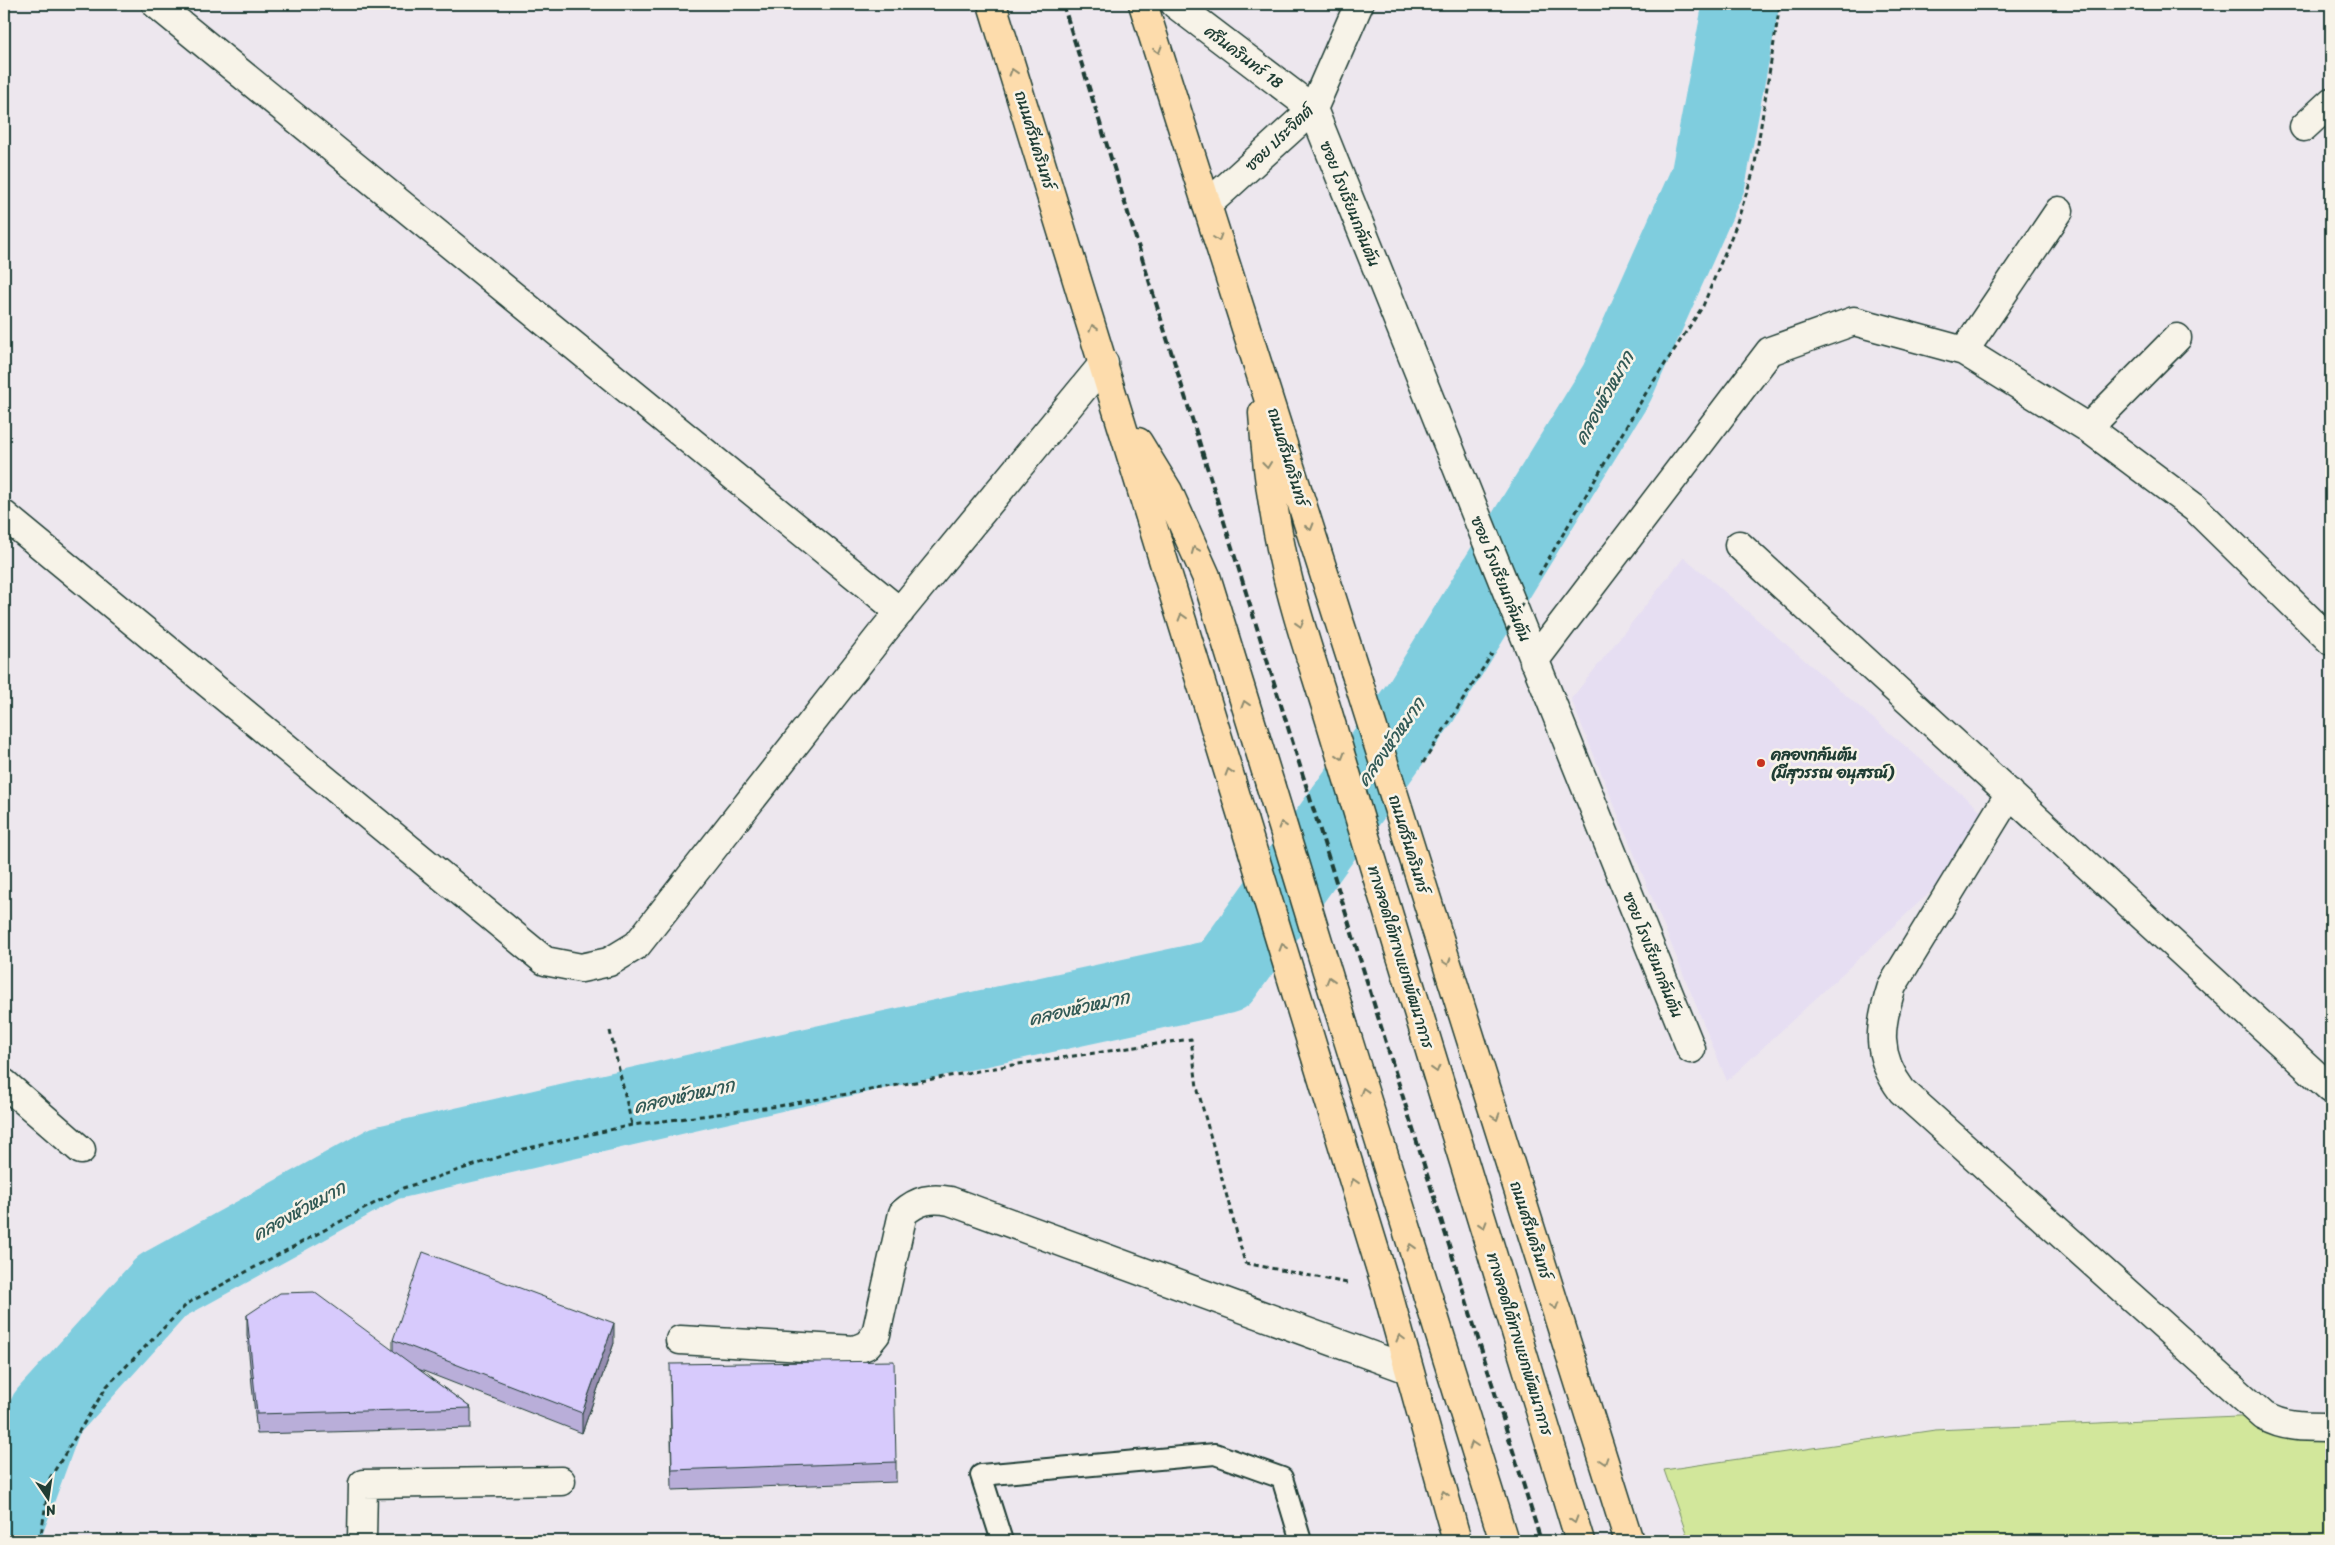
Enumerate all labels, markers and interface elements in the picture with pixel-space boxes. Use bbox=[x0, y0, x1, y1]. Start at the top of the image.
street label: ศรีนครินทร์ 18 bbox=[1197, 17, 1290, 97]
one-way arrow bbox=[1152, 46, 1162, 54]
one-way arrow bbox=[1009, 69, 1019, 77]
street label: ถนนศรีนครินทร์ bbox=[1006, 87, 1065, 196]
street label: ซอย ประจิตต์ bbox=[1238, 95, 1322, 178]
street label: ซอย โรงเรียนกลันตัน bbox=[1312, 137, 1388, 271]
one-way arrow bbox=[1212, 234, 1222, 242]
one-way arrow bbox=[1089, 324, 1099, 332]
water label: คลองหัวหมาก bbox=[1565, 344, 1644, 451]
street label: ถนนศรีนครินทร์ bbox=[1259, 404, 1318, 513]
one-way arrow bbox=[1261, 462, 1272, 470]
street label: ซอย โรงเรียนกลันตัน bbox=[1463, 512, 1539, 646]
one-way arrow bbox=[1304, 522, 1314, 530]
one-way arrow bbox=[1191, 546, 1201, 555]
one-way arrow bbox=[1177, 613, 1187, 622]
one-way arrow bbox=[1295, 620, 1305, 628]
water label: คลองหัวหมาก bbox=[1348, 690, 1434, 793]
one-way arrow bbox=[1241, 700, 1251, 709]
place label: คลองกลันตัน (มีสุวรรณ อนุสรณ์) bbox=[1770, 740, 1895, 787]
one-way arrow bbox=[1335, 752, 1345, 760]
marker: คลองกลันตัน (มีสุวรรณ อนุสรณ์) bbox=[1755, 757, 1767, 769]
one-way arrow bbox=[1225, 769, 1235, 777]
street label: ถนนศรีนครินทร์ bbox=[1380, 791, 1439, 900]
one-way arrow bbox=[1278, 821, 1288, 830]
street label: ทางลอดใต้ทางแยกพัฒนาการ bbox=[1359, 861, 1443, 1053]
street label: ซอย โรงเรียนกลันตัน bbox=[1615, 888, 1691, 1022]
one-way arrow bbox=[1278, 943, 1288, 952]
one-way arrow bbox=[1441, 958, 1451, 966]
one-way arrow bbox=[1326, 977, 1336, 985]
water label: คลองหัวหมาก bbox=[1025, 981, 1134, 1035]
one-way arrow bbox=[1430, 1065, 1440, 1073]
water label: คลองหัวหมาก bbox=[630, 1069, 739, 1123]
one-way arrow bbox=[1359, 1088, 1369, 1096]
one-way arrow bbox=[1490, 1113, 1500, 1121]
water label: คลองหัวหมาก bbox=[246, 1171, 353, 1250]
street label: ถนนศรีนครินทร์ bbox=[1501, 1177, 1561, 1286]
one-way arrow bbox=[1350, 1178, 1360, 1187]
one-way arrow bbox=[1477, 1220, 1487, 1228]
one-way arrow bbox=[1407, 1243, 1417, 1251]
street label: ทางลอดใต้ทางแยกพัฒนาการ bbox=[1478, 1248, 1562, 1440]
one-way arrow bbox=[1549, 1301, 1559, 1309]
one-way arrow bbox=[1395, 1334, 1406, 1342]
one-way arrow bbox=[1469, 1441, 1479, 1449]
one-way arrow bbox=[1598, 1456, 1608, 1464]
north arrow bbox=[22, 1472, 72, 1522]
one-way arrow bbox=[1439, 1490, 1450, 1499]
text: N bbox=[43, 1497, 59, 1524]
one-way arrow bbox=[1568, 1516, 1578, 1524]

